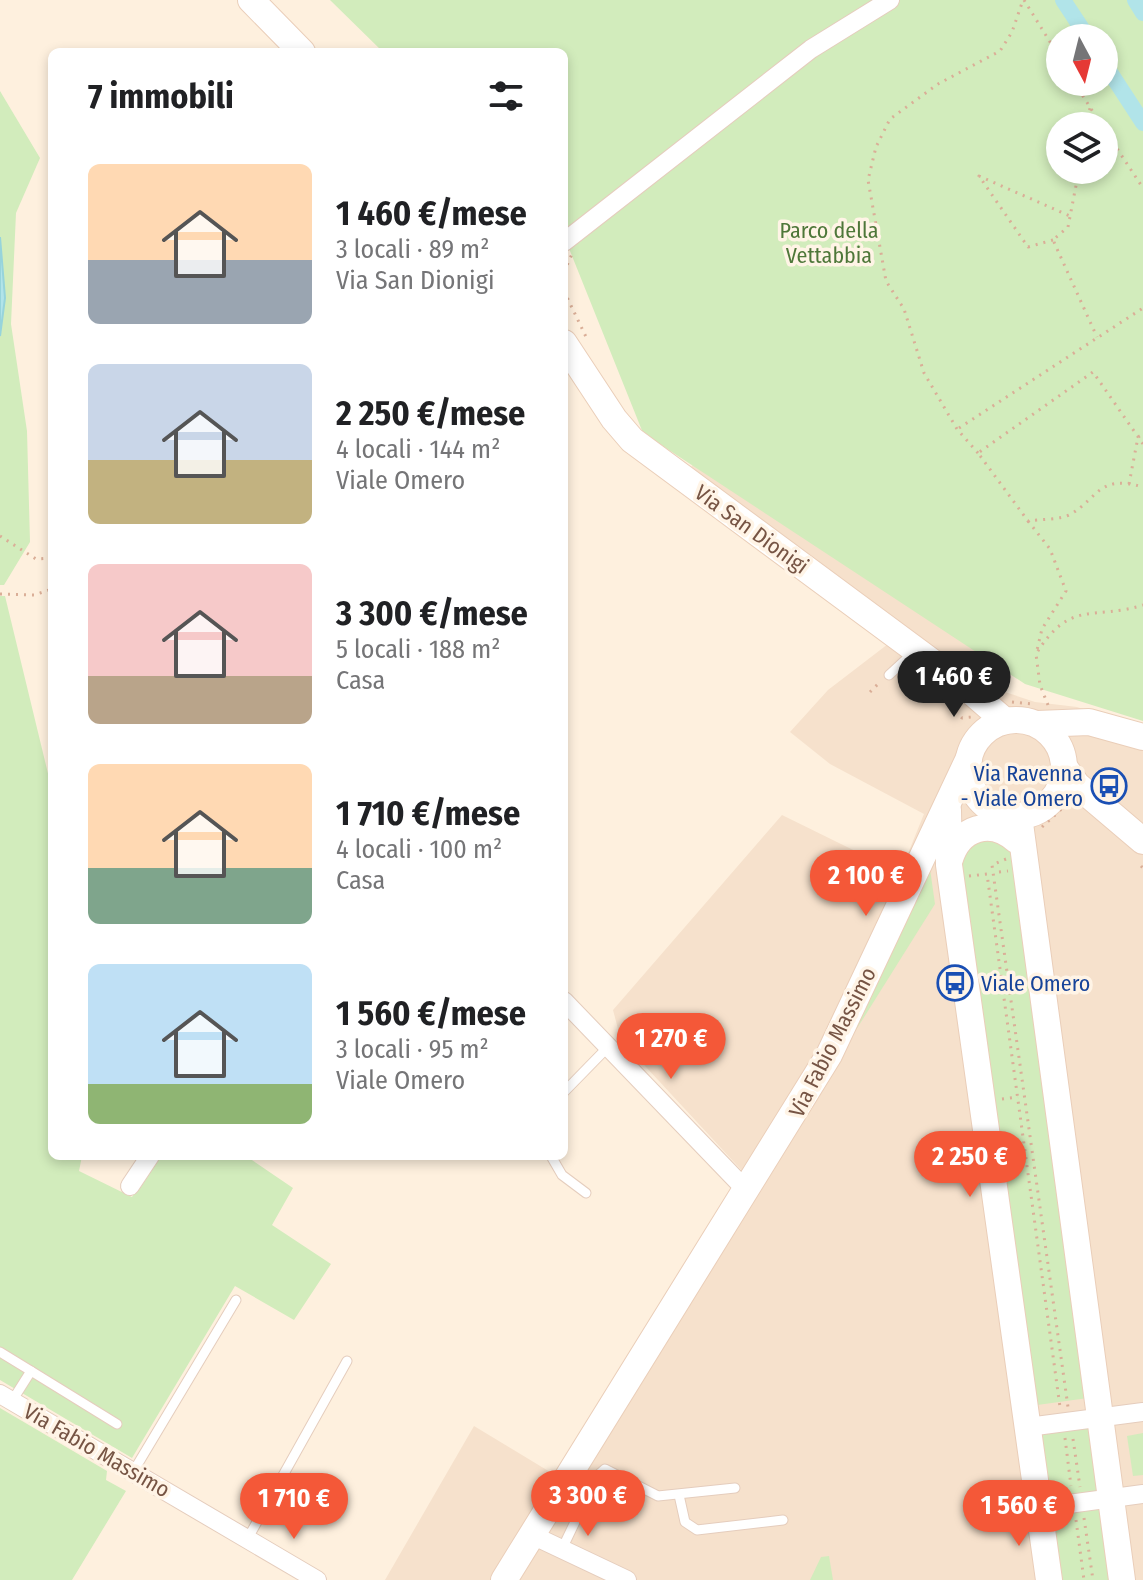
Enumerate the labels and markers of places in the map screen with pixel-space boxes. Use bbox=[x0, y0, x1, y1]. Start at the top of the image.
pin: 1 460 € bbox=[880, 651, 1028, 719]
place label: Via Ravenna - Viale Omero bbox=[960, 760, 1083, 812]
bus stop icon: Via Ravenna - Viale Omero bbox=[1090, 767, 1128, 805]
pin: 2 100 € bbox=[792, 850, 940, 918]
bus stop icon: Viale Omero bbox=[936, 964, 974, 1002]
place label: Viale Omero bbox=[981, 970, 1090, 997]
pin: 1 270 € bbox=[597, 1013, 745, 1081]
pin: 2 250 € bbox=[896, 1131, 1044, 1199]
pin: 3 300 € bbox=[514, 1470, 662, 1538]
pin: 1 710 € bbox=[220, 1473, 368, 1541]
pin: 1 560 € bbox=[945, 1480, 1093, 1548]

